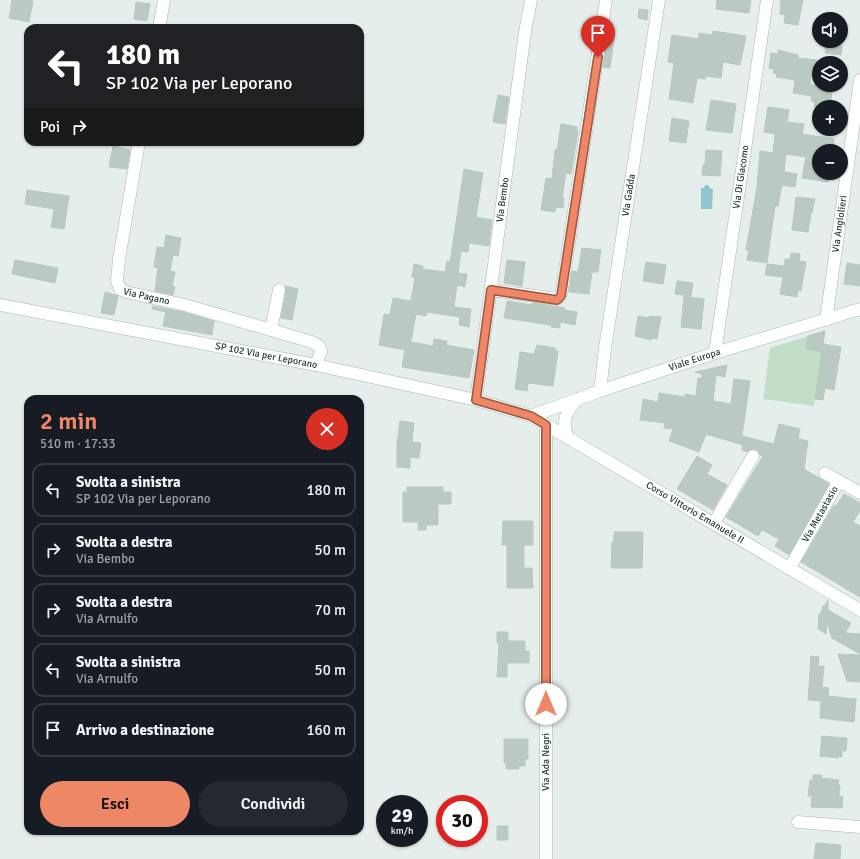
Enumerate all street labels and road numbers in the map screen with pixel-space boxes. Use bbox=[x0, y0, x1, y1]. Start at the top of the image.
street label: Via Di Giacomo bbox=[730, 144, 752, 210]
street label: Via Gadda bbox=[620, 173, 638, 217]
street label: Via Bembo bbox=[494, 177, 512, 223]
street label: Via Angiolieri bbox=[830, 195, 850, 253]
street label: Via Pagano bbox=[122, 286, 171, 307]
street label: SP 102 Via per Leporano bbox=[214, 340, 318, 371]
street label: Viale Europa bbox=[667, 346, 722, 374]
street label: Corso Vittorio Emanuele II bbox=[644, 479, 746, 546]
street label: Via Metastasio bbox=[799, 484, 841, 544]
street label: Via Ada Negri bbox=[540, 733, 552, 791]

